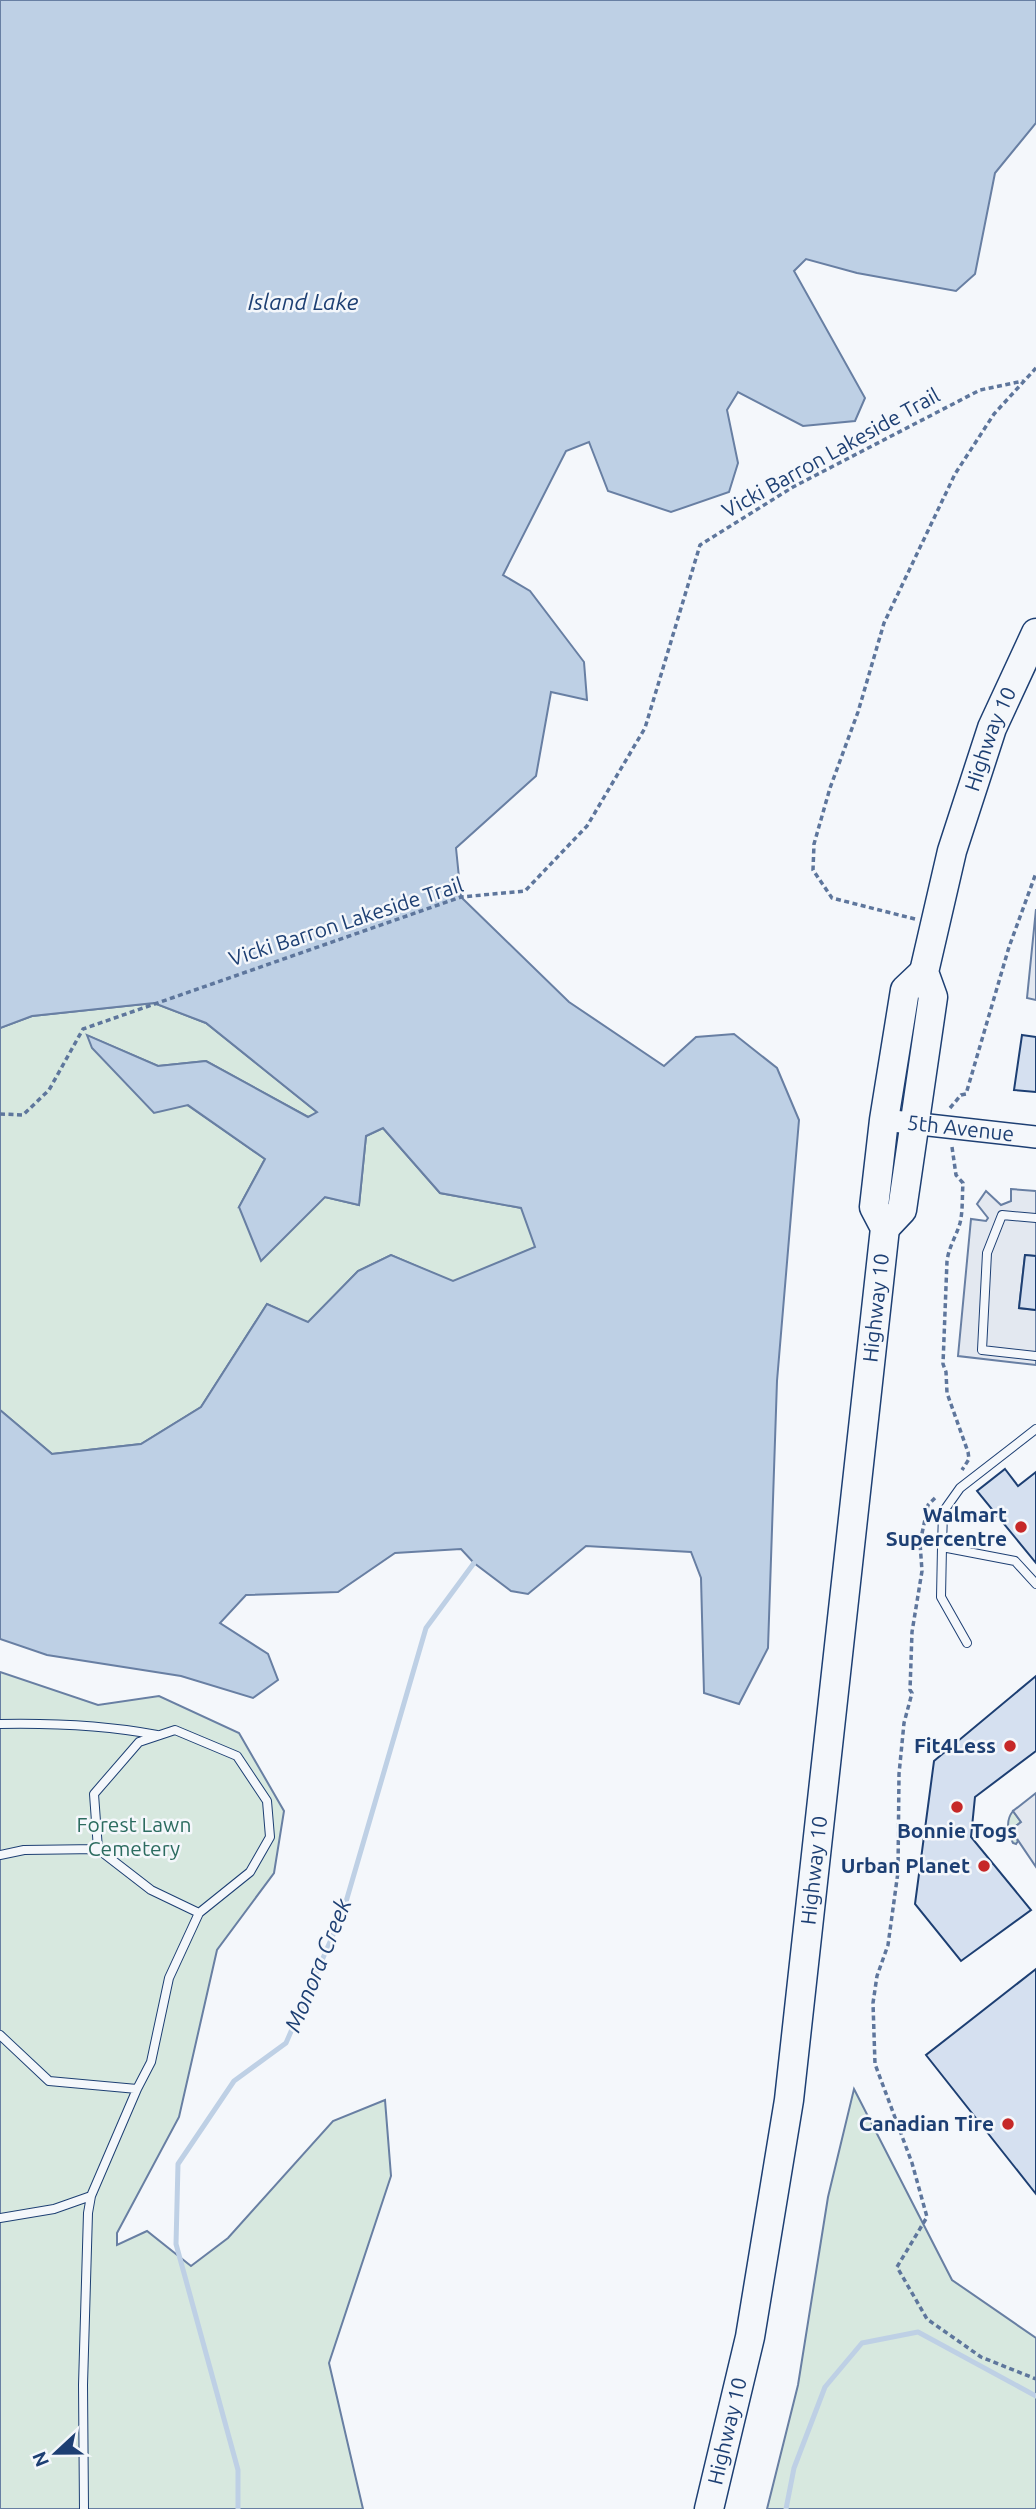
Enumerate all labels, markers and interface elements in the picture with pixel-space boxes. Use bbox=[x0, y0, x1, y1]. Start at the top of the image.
water label: Island Lake bbox=[248, 289, 359, 314]
street label: Vicki Barron Lakeside Trail bbox=[718, 382, 944, 522]
street label: Highway 10 bbox=[959, 683, 1020, 794]
street label: Vicki Barron Lakeside Trail bbox=[225, 872, 466, 970]
street label: 5th Avenue bbox=[906, 1110, 1016, 1145]
street label: Highway 10 bbox=[857, 1252, 893, 1363]
place label: Walmart Supercentre bbox=[886, 1502, 1007, 1550]
marker: Walmart Supercentre bbox=[1013, 1519, 1029, 1535]
place label: Fit4Less bbox=[914, 1733, 996, 1757]
marker: Fit4Less bbox=[1002, 1738, 1018, 1754]
marker: Bonnie Togs bbox=[949, 1799, 965, 1815]
park label: Forest Lawn Cemetery bbox=[77, 1812, 191, 1860]
street label: Highway 10 bbox=[795, 1815, 831, 1926]
place label: Bonnie Togs bbox=[897, 1818, 1017, 1842]
place label: Urban Planet bbox=[841, 1853, 970, 1877]
marker: Urban Planet bbox=[976, 1858, 992, 1874]
water label: Monora Creek bbox=[279, 1894, 356, 2035]
place label: Canadian Tire bbox=[859, 2111, 994, 2135]
marker: Canadian Tire bbox=[1000, 2116, 1016, 2132]
street label: Highway 10 bbox=[702, 2375, 751, 2487]
north arrow bbox=[21, 2418, 91, 2488]
text: N bbox=[27, 2449, 53, 2470]

